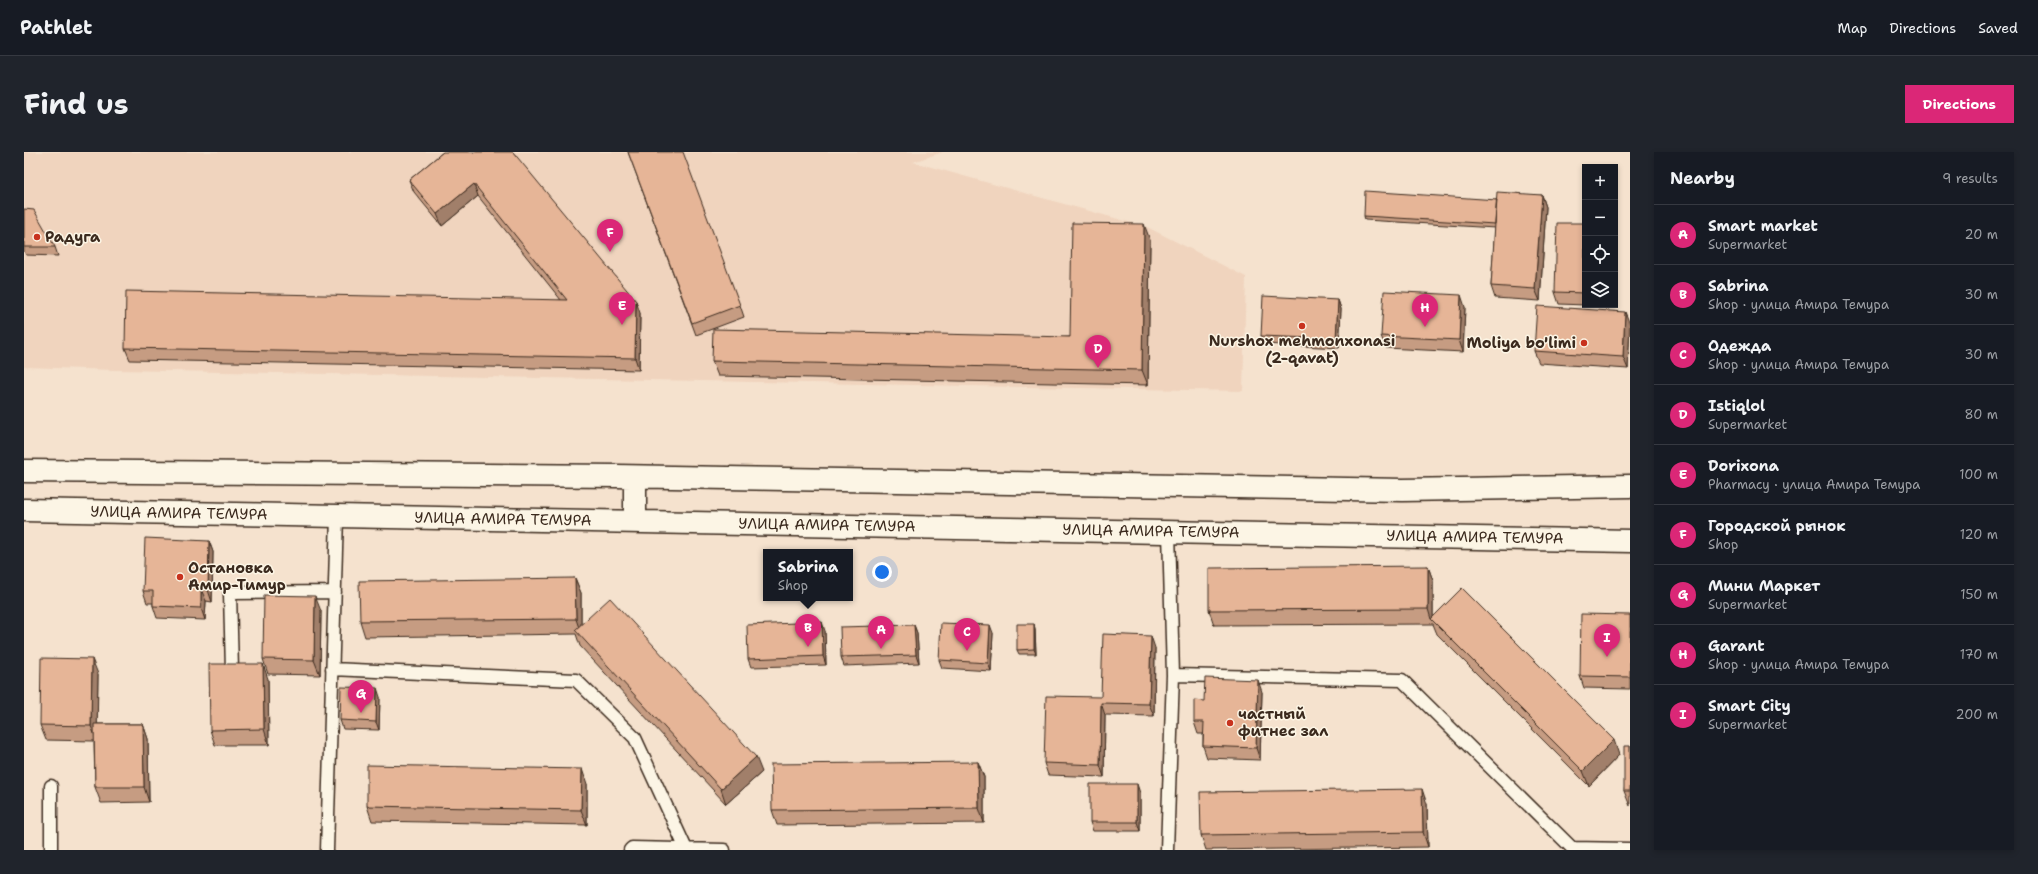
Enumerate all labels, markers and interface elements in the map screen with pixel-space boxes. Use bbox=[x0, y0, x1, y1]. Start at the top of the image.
text: Pathlet bbox=[20, 15, 92, 40]
text: Map bbox=[1838, 19, 1868, 37]
text: Directions bbox=[1890, 19, 1956, 37]
text: Saved bbox=[1978, 19, 2018, 37]
text: Find us bbox=[24, 85, 129, 123]
button: Directions bbox=[1905, 85, 2014, 123]
map controls bbox=[1582, 164, 1618, 308]
button: + bbox=[1582, 164, 1618, 200]
text: Nearby bbox=[1670, 167, 1735, 189]
text: 9 results bbox=[1942, 170, 1998, 187]
button: − bbox=[1582, 200, 1618, 236]
text: Smart market bbox=[1708, 216, 1818, 236]
pin: F bbox=[597, 219, 623, 252]
text: A bbox=[1678, 226, 1688, 243]
text: 20 m bbox=[1965, 226, 1998, 243]
place label: Радуга bbox=[45, 227, 101, 247]
marker: Радуга bbox=[32, 232, 42, 242]
button: locate bbox=[1582, 236, 1618, 272]
text: Supermarket bbox=[1708, 236, 1787, 253]
button: layers bbox=[1582, 272, 1618, 308]
text: Sabrina bbox=[1708, 276, 1769, 296]
text: B bbox=[1679, 286, 1687, 303]
text: 30 m bbox=[1964, 286, 1998, 303]
pin: E bbox=[609, 292, 635, 325]
pin: H bbox=[1412, 294, 1438, 327]
text: Shop · улица Амира Темура bbox=[1708, 296, 1889, 313]
marker: Nurshox mehmonxonasi (2-qavat) bbox=[1297, 321, 1307, 331]
place label: Nurshox mehmonxonasi (2-qavat) bbox=[1209, 331, 1395, 368]
place label: Moliya bo'limi bbox=[1466, 333, 1576, 353]
pin: D bbox=[1085, 335, 1111, 368]
text: Одежда bbox=[1708, 336, 1771, 356]
marker: Moliya bo'limi bbox=[1579, 338, 1589, 348]
text: C bbox=[1679, 346, 1687, 363]
text: 30 m bbox=[1964, 346, 1998, 363]
text: Shop · улица Амира Темура bbox=[1708, 356, 1889, 373]
text: Istiqlol bbox=[1708, 396, 1765, 416]
text: D bbox=[1678, 406, 1688, 423]
text: 80 m bbox=[1964, 406, 1998, 423]
text: Supermarket bbox=[1708, 416, 1787, 433]
text: Dorixona bbox=[1708, 456, 1779, 476]
text: E bbox=[1679, 466, 1687, 483]
text: 100 m bbox=[1959, 466, 1998, 483]
text: Pharmacy · улица Амира Темура bbox=[1708, 476, 1920, 493]
street label: УЛИЦА АМИРА ТЕМУРА bbox=[90, 501, 268, 525]
street label: УЛИЦА АМИРА ТЕМУРА bbox=[414, 507, 592, 531]
street label: УЛИЦА АМИРА ТЕМУРА bbox=[738, 513, 916, 537]
text: Городской рынок bbox=[1708, 516, 1846, 536]
street label: УЛИЦА АМИРА ТЕМУРА bbox=[1062, 519, 1240, 543]
street label: УЛИЦА АМИРА ТЕМУРА bbox=[1386, 525, 1564, 549]
text: F bbox=[1679, 526, 1687, 543]
text: 120 m bbox=[1960, 526, 1998, 543]
text: Shop bbox=[1708, 536, 1738, 553]
popup bbox=[763, 549, 853, 601]
text: Sabrina bbox=[778, 557, 838, 577]
place label: Остановка Амир-Тимур bbox=[188, 558, 286, 595]
your location bbox=[872, 562, 892, 582]
marker: Остановка Амир-Тимур bbox=[175, 572, 185, 582]
text: Мини Маркет bbox=[1708, 576, 1820, 596]
text: Shop bbox=[778, 577, 808, 594]
text: G bbox=[1678, 586, 1688, 603]
text: 150 m bbox=[1960, 586, 1998, 603]
text: Supermarket bbox=[1708, 596, 1787, 613]
pin: B bbox=[795, 614, 821, 647]
pin: A bbox=[868, 616, 894, 649]
pin: C bbox=[954, 618, 980, 651]
pin: I bbox=[1594, 624, 1620, 657]
text: Garant bbox=[1708, 636, 1765, 656]
text: H bbox=[1678, 646, 1688, 663]
text: 170 m bbox=[1960, 646, 1998, 663]
text: Shop · улица Амира Темура bbox=[1708, 656, 1889, 673]
pin: G bbox=[348, 680, 374, 713]
text: Smart City bbox=[1708, 696, 1791, 716]
place label: частный фитнес зал bbox=[1238, 704, 1328, 741]
text: I bbox=[1679, 706, 1687, 723]
text: 200 m bbox=[1956, 706, 1998, 723]
text: Supermarket bbox=[1708, 716, 1787, 733]
marker: частный фитнес зал bbox=[1225, 718, 1235, 728]

